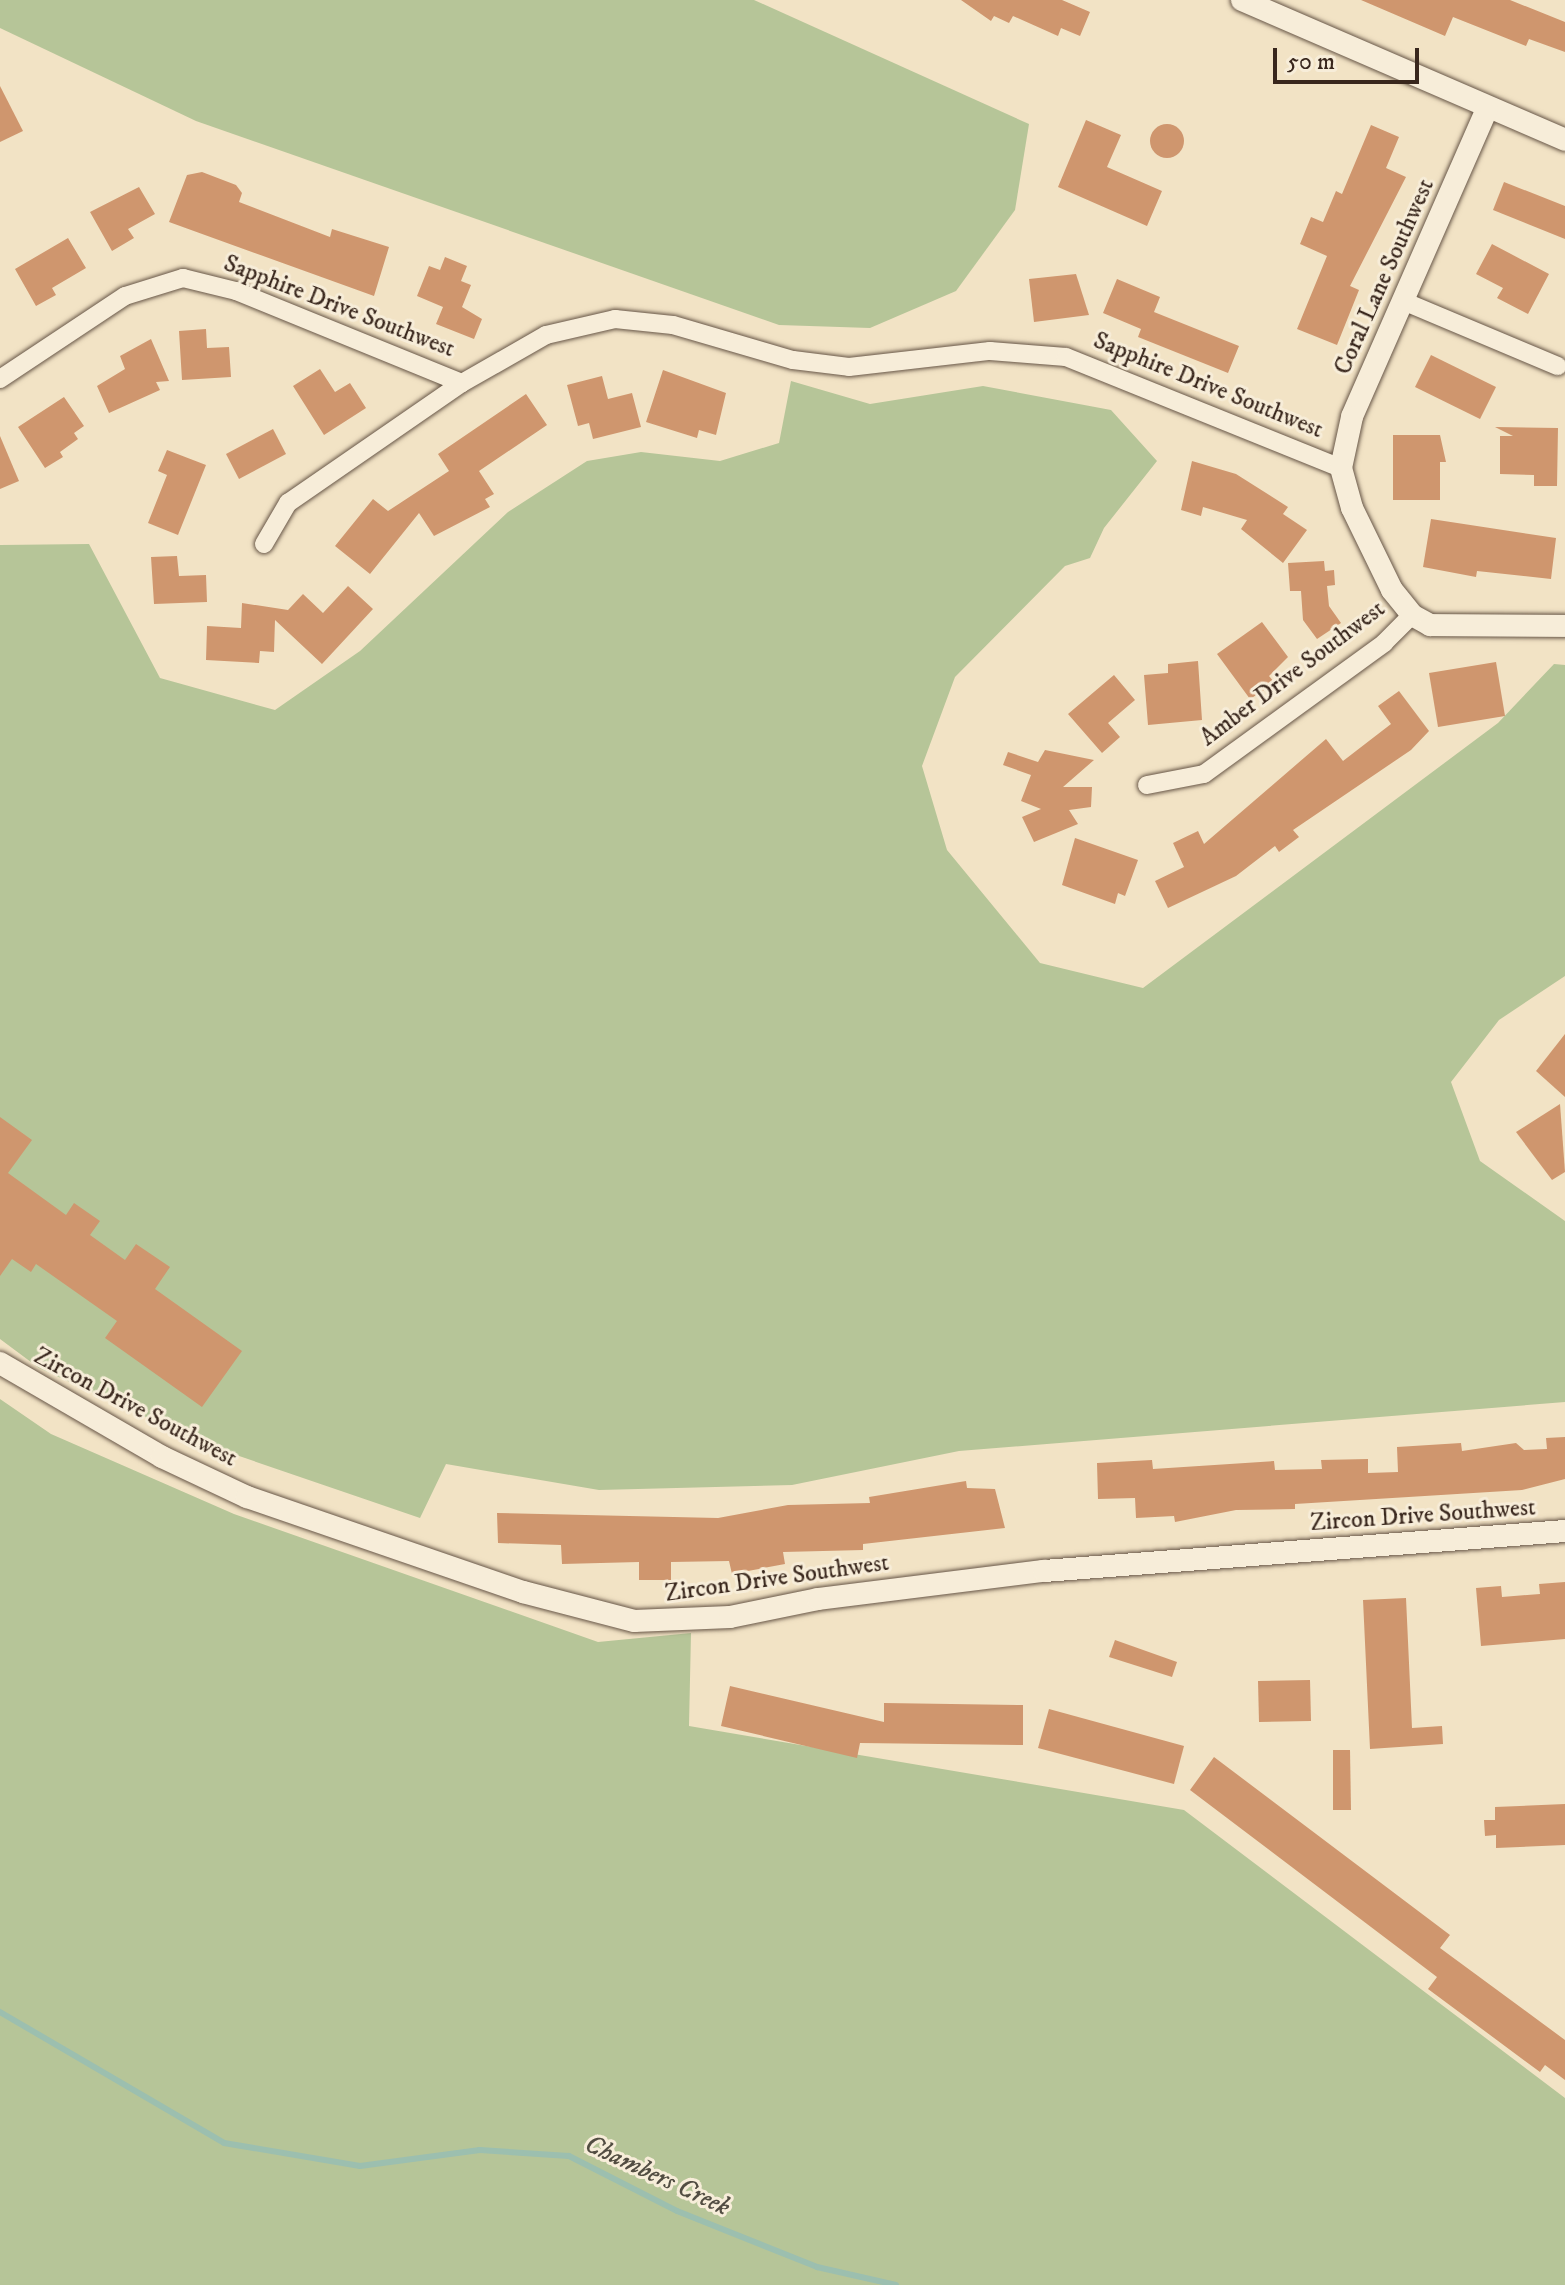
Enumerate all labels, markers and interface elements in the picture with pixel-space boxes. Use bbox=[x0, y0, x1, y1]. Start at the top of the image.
scale bar bbox=[1277, 32, 1423, 82]
text: 50 m bbox=[1287, 47, 1335, 77]
street label: Coral Lane Southwest bbox=[1329, 175, 1441, 379]
street label: Sapphire Drive Southwest bbox=[219, 250, 459, 364]
street label: Sapphire Drive Southwest bbox=[1089, 327, 1327, 445]
street label: Amber Drive Southwest bbox=[1195, 595, 1391, 753]
street label: Zircon Drive Southwest bbox=[29, 1342, 241, 1474]
street label: Zircon Drive Southwest bbox=[1309, 1494, 1537, 1538]
street label: Zircon Drive Southwest bbox=[663, 1549, 891, 1609]
water label: Chambers Creek bbox=[579, 2129, 735, 2223]

